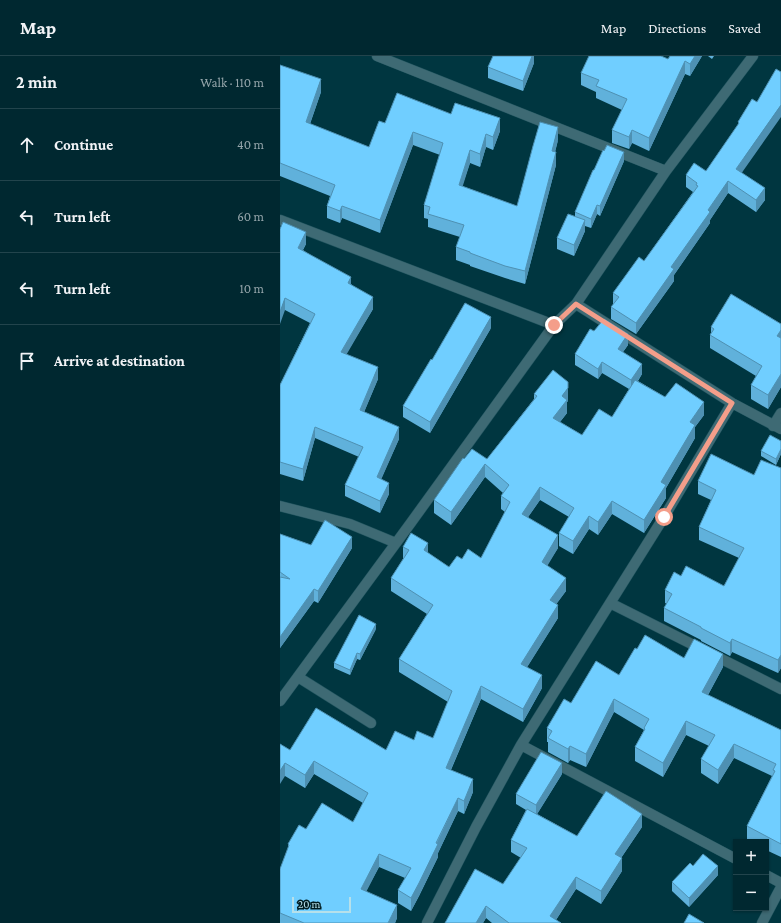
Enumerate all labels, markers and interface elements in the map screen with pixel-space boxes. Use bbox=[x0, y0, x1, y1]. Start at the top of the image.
text: Map bbox=[20, 17, 56, 38]
text: Map bbox=[601, 20, 626, 36]
text: Directions bbox=[648, 20, 706, 36]
text: Saved bbox=[728, 20, 761, 36]
text: 2 min bbox=[16, 73, 57, 92]
text: Walk · 110 m bbox=[200, 75, 264, 90]
icon: ahead bbox=[16, 134, 38, 156]
text: Continue bbox=[54, 137, 113, 153]
text: 40 m bbox=[237, 137, 264, 152]
icon: left bbox=[16, 206, 38, 228]
text: Turn left bbox=[54, 209, 110, 225]
text: 60 m bbox=[237, 209, 264, 224]
icon: left bbox=[16, 278, 38, 300]
text: Turn left bbox=[54, 281, 110, 297]
text: 10 m bbox=[239, 281, 264, 296]
route end bbox=[545, 316, 563, 334]
icon: arrive bbox=[16, 350, 38, 372]
text: Arrive at destination bbox=[54, 353, 185, 369]
route start bbox=[655, 508, 673, 526]
map controls bbox=[733, 839, 769, 911]
button: + bbox=[733, 839, 769, 875]
button: − bbox=[733, 875, 769, 911]
scale bar bbox=[292, 895, 351, 914]
text: 20 m bbox=[298, 898, 320, 910]

